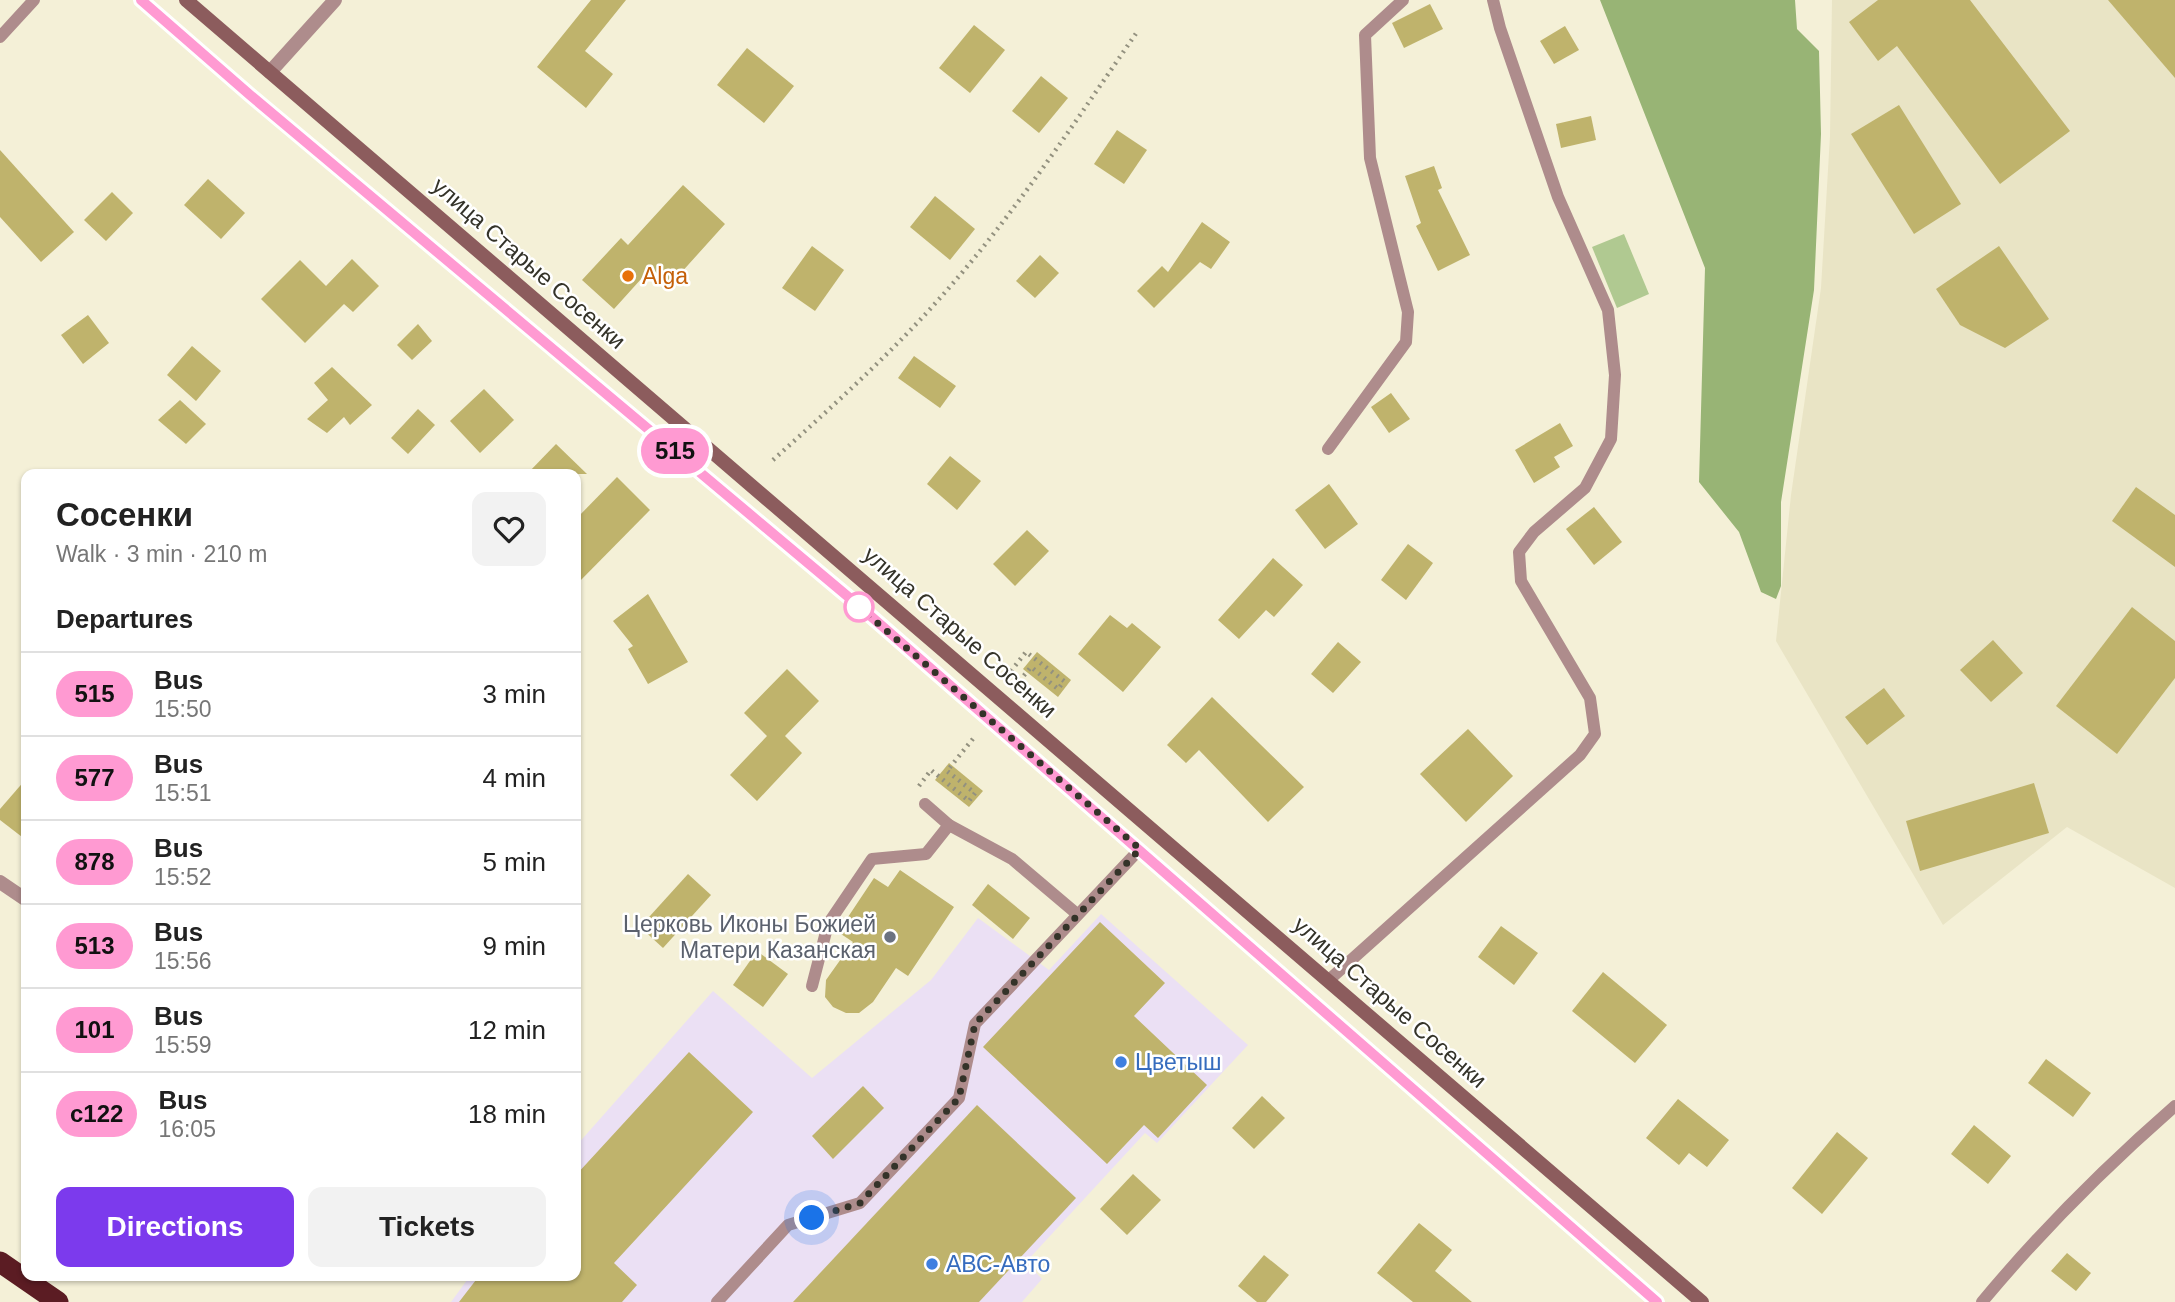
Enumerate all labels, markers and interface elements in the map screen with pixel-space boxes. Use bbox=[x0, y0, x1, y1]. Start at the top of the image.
street label: улица Старые Сосенки bbox=[427, 172, 631, 354]
place label: Alga bbox=[642, 263, 688, 289]
marker: Alga bbox=[620, 268, 636, 284]
line badge: 515 bbox=[635, 428, 715, 474]
text: 515 bbox=[655, 437, 695, 464]
button: heart bbox=[472, 492, 546, 566]
text: Сосенки bbox=[56, 496, 193, 533]
text: Walk · 3 min · 210 m bbox=[56, 541, 267, 567]
street label: улица Старые Сосенки bbox=[858, 541, 1062, 723]
unlabelled marker bbox=[844, 592, 874, 622]
text: Departures bbox=[56, 604, 193, 634]
text: Bus bbox=[154, 665, 203, 695]
text: 3 min bbox=[482, 679, 546, 709]
text: 515 bbox=[74, 680, 115, 707]
text: 15:50 bbox=[154, 696, 212, 722]
text: Bus bbox=[154, 749, 203, 779]
text: 4 min bbox=[482, 763, 546, 793]
text: 577 bbox=[74, 764, 115, 791]
text: 15:51 bbox=[154, 780, 212, 806]
text: Bus bbox=[154, 833, 203, 863]
text: 5 min bbox=[482, 847, 546, 877]
text: 878 bbox=[74, 848, 115, 875]
text: 15:52 bbox=[154, 864, 212, 890]
place label: Церковь Иконы Божией Матери Казанская bbox=[623, 911, 876, 963]
street label: улица Старые Сосенки bbox=[1288, 911, 1492, 1093]
text: Bus bbox=[154, 917, 203, 947]
marker: Церковь Иконы Божией Матери Казанская bbox=[882, 929, 898, 945]
text: 9 min bbox=[482, 931, 546, 961]
text: 513 bbox=[74, 932, 115, 959]
text: 15:56 bbox=[154, 948, 212, 974]
text: Bus bbox=[154, 1001, 203, 1031]
text: 12 min bbox=[468, 1015, 546, 1045]
text: 101 bbox=[74, 1016, 115, 1043]
text: 15:59 bbox=[154, 1032, 212, 1058]
place label: Цветыш bbox=[1135, 1049, 1222, 1075]
marker: Цветыш bbox=[1113, 1054, 1129, 1070]
text: Bus bbox=[158, 1085, 208, 1115]
text: 18 min bbox=[468, 1099, 546, 1129]
text: с122 bbox=[70, 1100, 123, 1127]
text: 16:05 bbox=[158, 1116, 216, 1142]
button: Directions bbox=[56, 1187, 294, 1267]
button: Tickets bbox=[308, 1187, 546, 1267]
your location bbox=[794, 1200, 829, 1235]
place label: АВС-Авто bbox=[946, 1251, 1050, 1277]
marker: АВС-Авто bbox=[924, 1256, 940, 1272]

